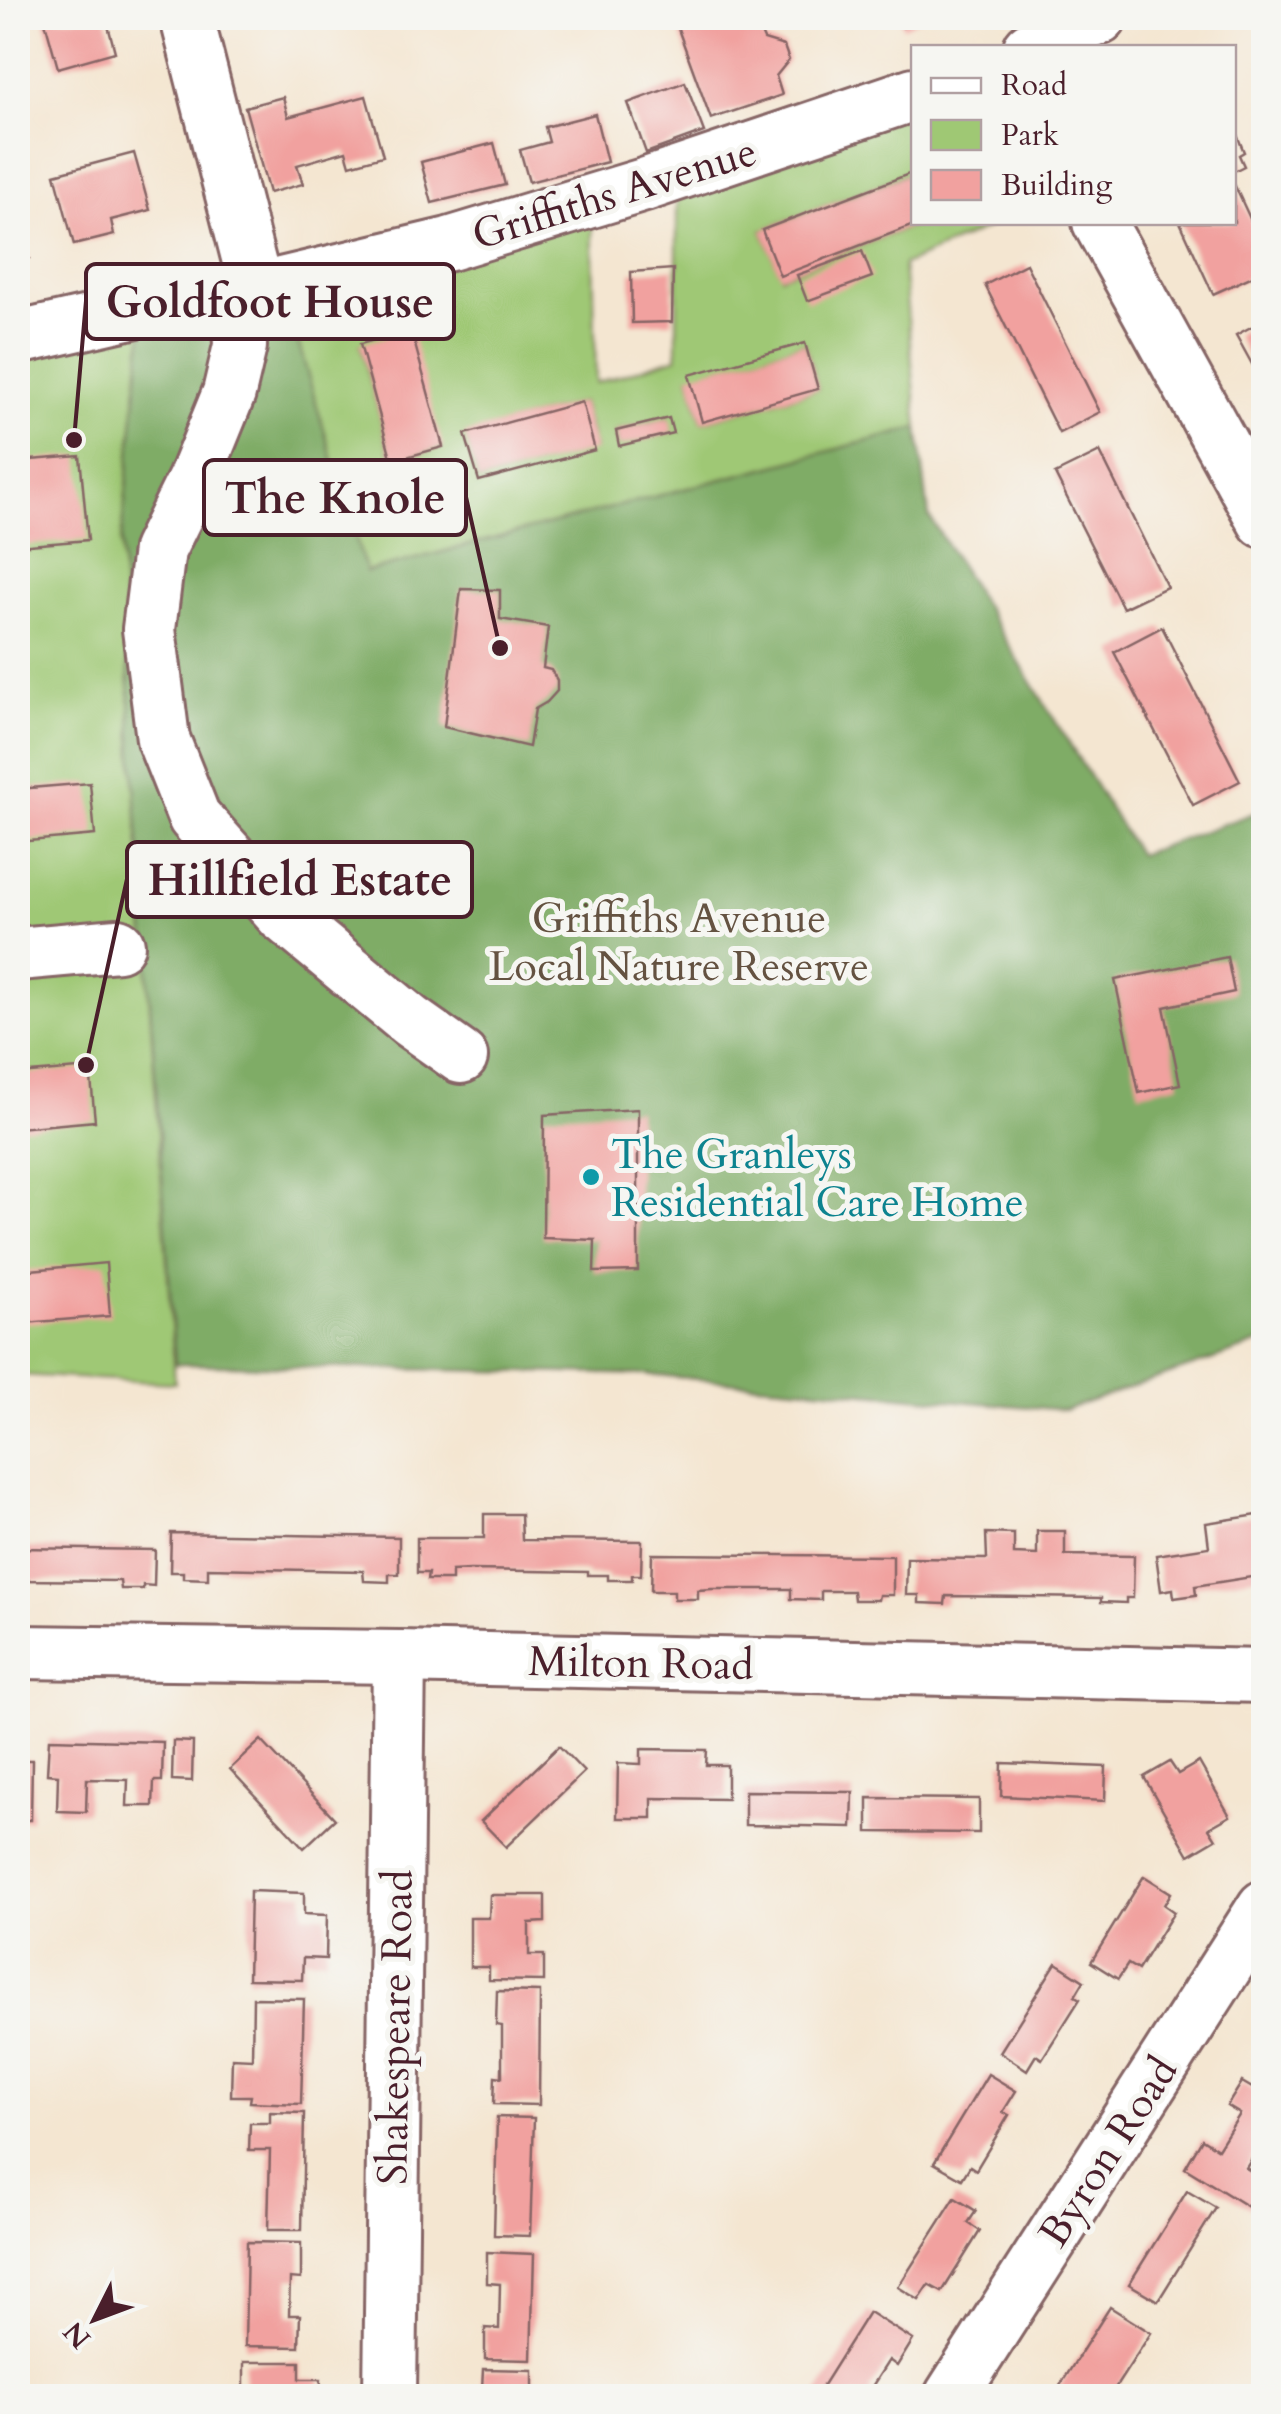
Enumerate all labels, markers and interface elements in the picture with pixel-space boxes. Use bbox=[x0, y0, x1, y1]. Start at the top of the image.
legend bbox=[911, 45, 1236, 225]
text: Road bbox=[1001, 65, 1067, 106]
text: Park bbox=[1001, 115, 1059, 156]
street label: Griffiths Avenue bbox=[465, 123, 764, 264]
text: Building bbox=[1001, 165, 1112, 206]
callout: Goldfoot House bbox=[86, 264, 454, 339]
text: Goldfoot House bbox=[106, 272, 434, 333]
callout: The Knole bbox=[204, 460, 466, 535]
text: The Knole bbox=[224, 468, 446, 529]
callout: Hillfield Estate bbox=[127, 842, 472, 917]
text: Hillfield Estate bbox=[148, 850, 452, 911]
park label: Griffiths Avenue Local Nature Reserve bbox=[489, 890, 869, 995]
place label: The Granleys Residential Care Home bbox=[611, 1126, 1024, 1231]
marker: The Granleys Residential Care Home bbox=[580, 1166, 602, 1188]
street label: Milton Road bbox=[528, 1633, 754, 1694]
street label: Shakespeare Road bbox=[364, 1869, 427, 2185]
street label: Byron Road bbox=[1025, 2046, 1191, 2258]
north arrow bbox=[45, 2269, 145, 2369]
text: N bbox=[55, 2313, 99, 2357]

